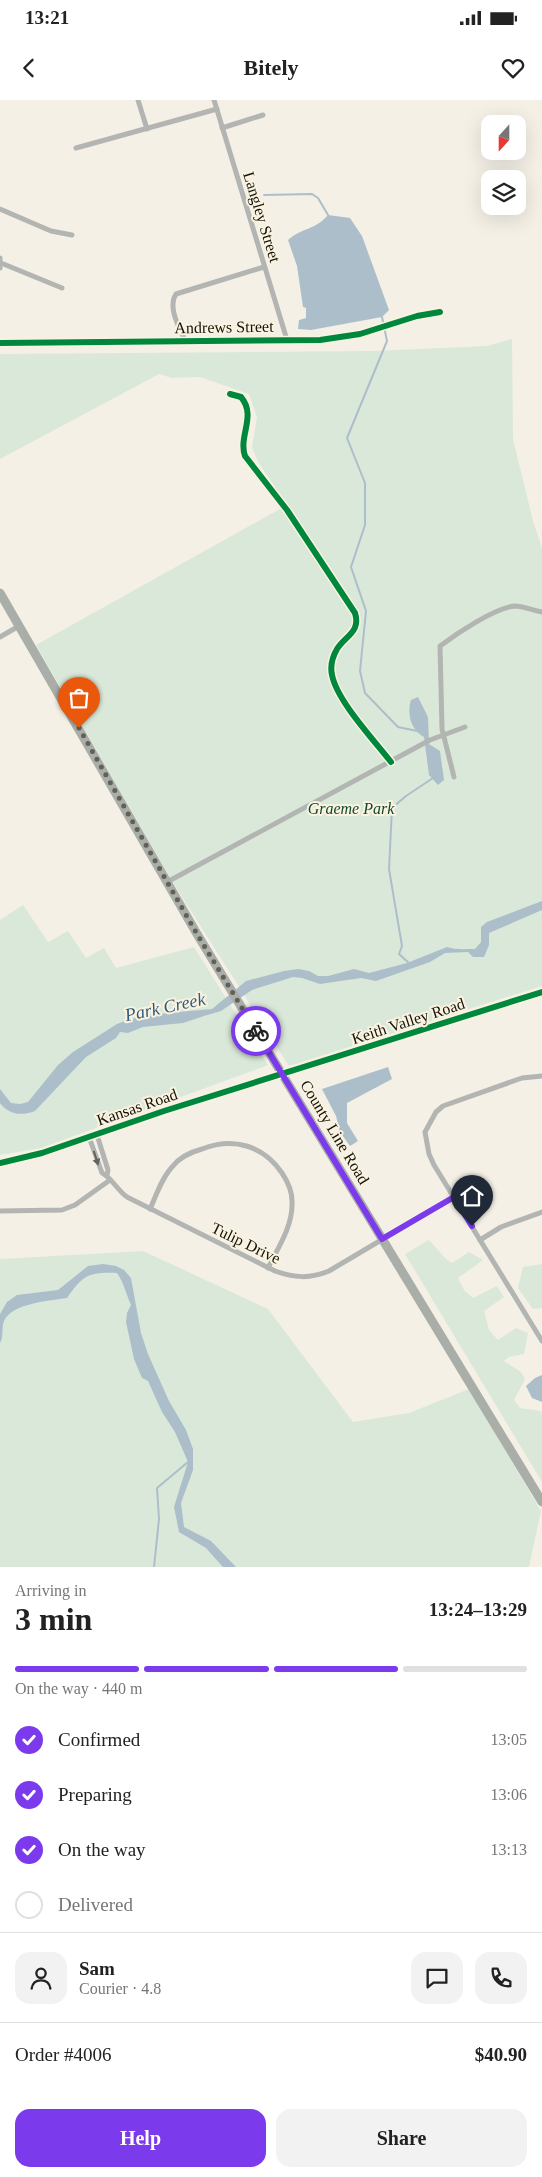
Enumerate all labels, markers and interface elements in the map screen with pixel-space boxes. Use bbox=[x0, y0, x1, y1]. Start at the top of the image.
text: 13:21 bbox=[25, 7, 69, 28]
icon: back bbox=[15, 54, 43, 82]
icon: heart bbox=[499, 54, 527, 82]
text: Bitely bbox=[244, 55, 299, 80]
north arrow bbox=[481, 115, 526, 160]
map controls bbox=[481, 115, 526, 215]
street label: Langley Street bbox=[239, 170, 284, 265]
button: layers bbox=[481, 170, 526, 215]
street label: Andrews Street bbox=[174, 318, 274, 336]
pin bbox=[58, 677, 100, 728]
icon: bag bbox=[65, 684, 93, 712]
park label: Graeme Park bbox=[308, 800, 395, 817]
water label: Park Creek bbox=[122, 989, 208, 1025]
street label: Keith Valley Road bbox=[349, 995, 467, 1048]
courier bbox=[231, 1006, 281, 1056]
icon: bike bbox=[242, 1017, 270, 1045]
street label: County Line Road bbox=[296, 1077, 373, 1188]
street label: Kansas Road bbox=[95, 1085, 179, 1129]
one-way arrow bbox=[93, 1151, 101, 1166]
pin bbox=[451, 1175, 493, 1226]
icon: home bbox=[458, 1182, 486, 1210]
street label: Tulip Drive bbox=[208, 1219, 283, 1268]
text: Arriving in bbox=[15, 1582, 87, 1599]
text: 13:24–13:29 bbox=[429, 1599, 527, 1620]
text: 3 min bbox=[15, 1601, 92, 1637]
text: On the way · 440 m bbox=[15, 1680, 143, 1697]
icon: check bbox=[15, 1726, 43, 1754]
text: Confirmed bbox=[58, 1729, 140, 1750]
text: 13:05 bbox=[491, 1731, 527, 1748]
icon: check bbox=[15, 1781, 43, 1809]
text: Preparing bbox=[58, 1784, 132, 1805]
text: 13:06 bbox=[491, 1786, 527, 1803]
icon: check bbox=[15, 1836, 43, 1864]
text: On the way bbox=[58, 1839, 146, 1860]
text: 13:13 bbox=[491, 1841, 527, 1858]
text: Delivered bbox=[58, 1894, 133, 1915]
button: person bbox=[15, 1952, 67, 2004]
button: chat bbox=[411, 1952, 463, 2004]
button: phone bbox=[475, 1952, 527, 2004]
text: Sam bbox=[79, 1958, 115, 1979]
text: Courier · 4.8 bbox=[79, 1980, 161, 1997]
text: Order #4006 bbox=[15, 2044, 112, 2065]
text: $40.90 bbox=[475, 2044, 527, 2065]
button: Help bbox=[15, 2109, 266, 2167]
button: Share bbox=[276, 2109, 527, 2167]

